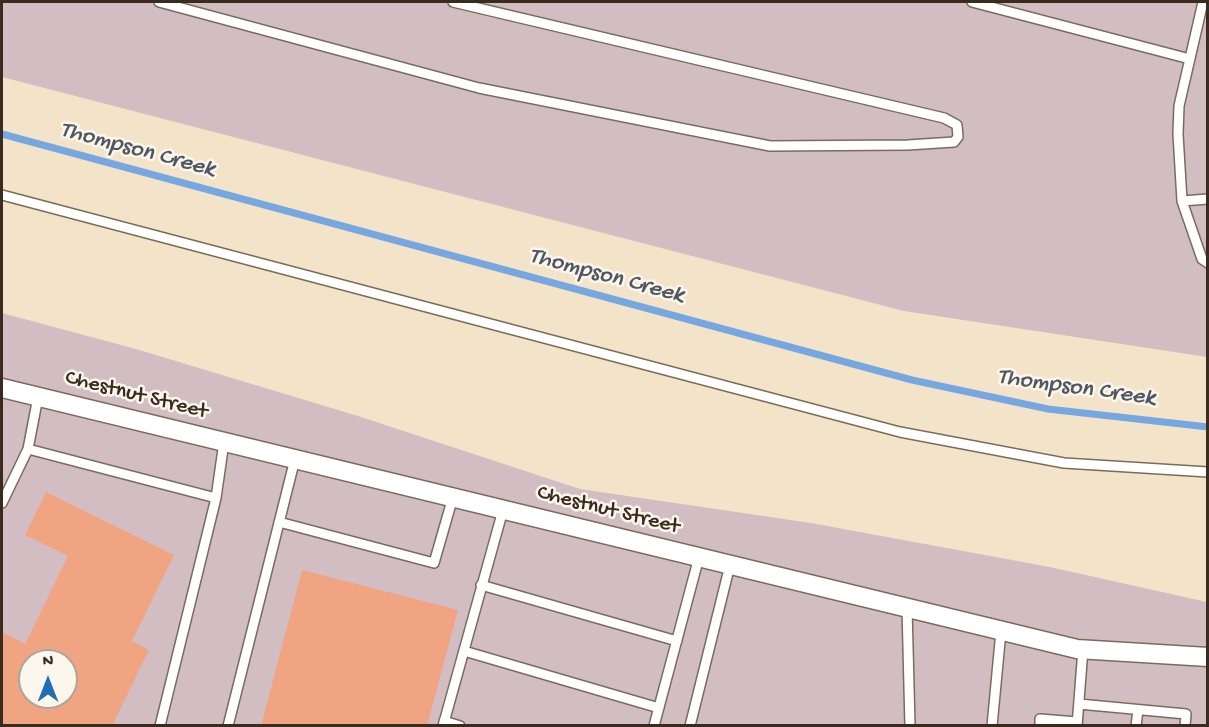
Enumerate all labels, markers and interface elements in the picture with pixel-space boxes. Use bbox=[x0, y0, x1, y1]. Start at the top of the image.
water label: Thompson Creek bbox=[57, 117, 217, 185]
water label: Thompson Creek bbox=[526, 243, 686, 311]
water label: Thompson Creek bbox=[995, 364, 1157, 414]
street label: Chestnut Street bbox=[62, 366, 210, 426]
street label: Chestnut Street bbox=[534, 481, 682, 541]
north arrow bbox=[18, 649, 78, 709]
text: N bbox=[43, 653, 53, 672]

